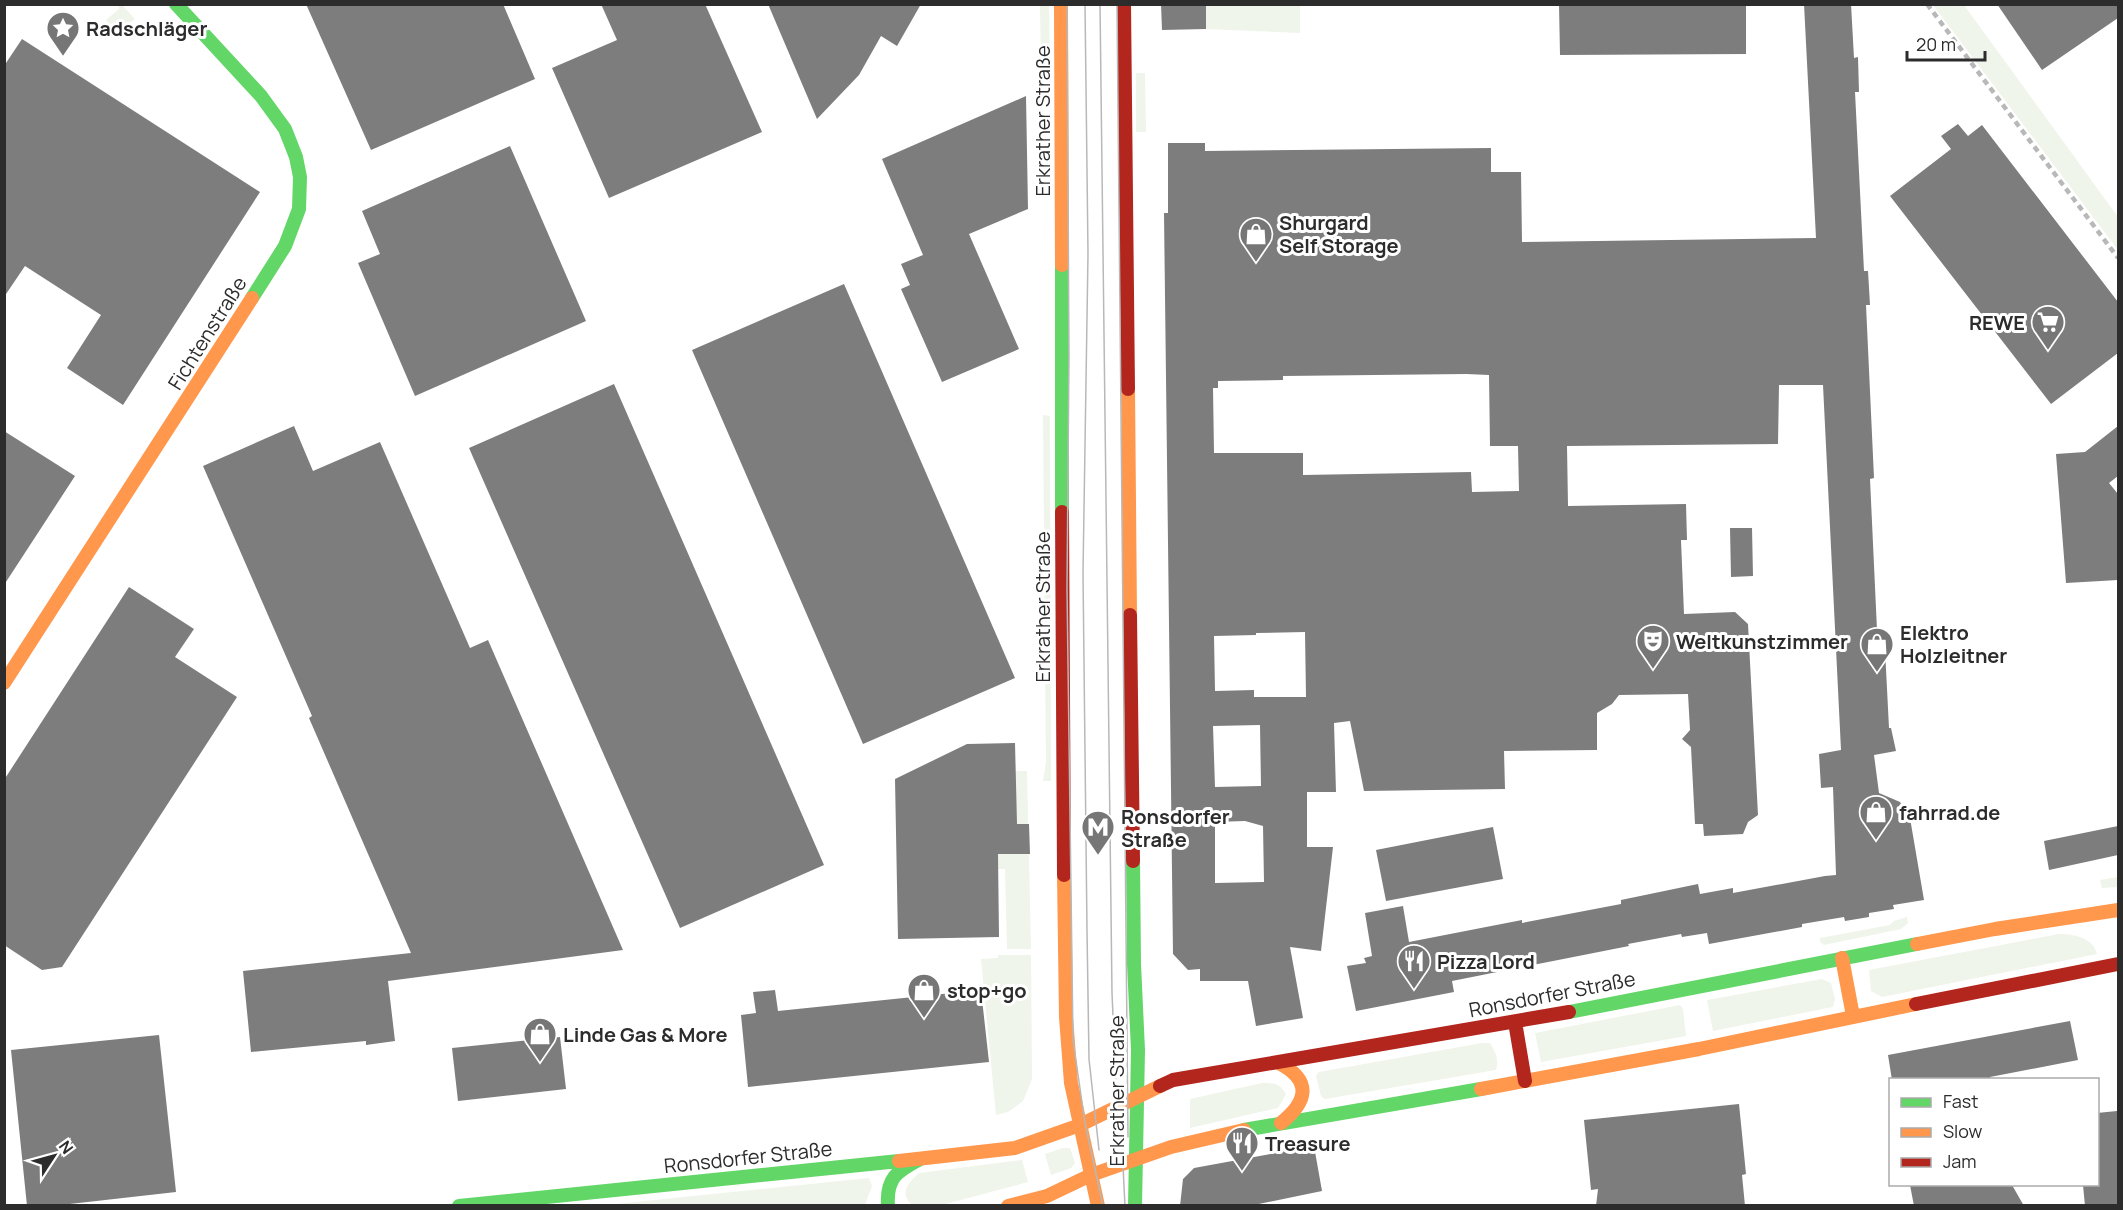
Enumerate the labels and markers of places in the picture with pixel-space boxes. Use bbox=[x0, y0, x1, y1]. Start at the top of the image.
place icon: Radschläger bbox=[45, 10, 81, 57]
place label: Radschläger bbox=[86, 15, 207, 42]
place label: Shurgard Self Storage bbox=[1279, 209, 1399, 259]
shop icon: Shurgard Self Storage bbox=[1238, 216, 1274, 263]
supermarket icon: REWE bbox=[2030, 304, 2066, 351]
place label: REWE bbox=[1969, 309, 2025, 336]
place label: Elektro Holzleitner bbox=[1900, 619, 2007, 669]
theatre icon: Weltkunstzimmer bbox=[1635, 623, 1671, 670]
shop icon: Elektro Holzleitner bbox=[1859, 626, 1895, 673]
place label: Weltkunstzimmer bbox=[1676, 628, 1848, 655]
shop icon: fahrrad.de bbox=[1858, 794, 1894, 841]
place label: fahrrad.de bbox=[1899, 799, 2000, 826]
place label: Ronsdorfer Straße bbox=[1121, 803, 1230, 853]
metro station icon: Ronsdorfer Straße bbox=[1080, 809, 1116, 856]
restaurant icon: Pizza Lord bbox=[1396, 943, 1432, 990]
place label: Pizza Lord bbox=[1437, 948, 1535, 975]
shop icon: stop+go bbox=[906, 972, 942, 1019]
place label: stop+go bbox=[947, 977, 1027, 1004]
shop icon: Linde Gas & More bbox=[522, 1016, 558, 1063]
place label: Linde Gas & More bbox=[563, 1021, 728, 1048]
restaurant icon: Treasure bbox=[1224, 1125, 1260, 1172]
place label: Treasure bbox=[1265, 1130, 1350, 1157]

